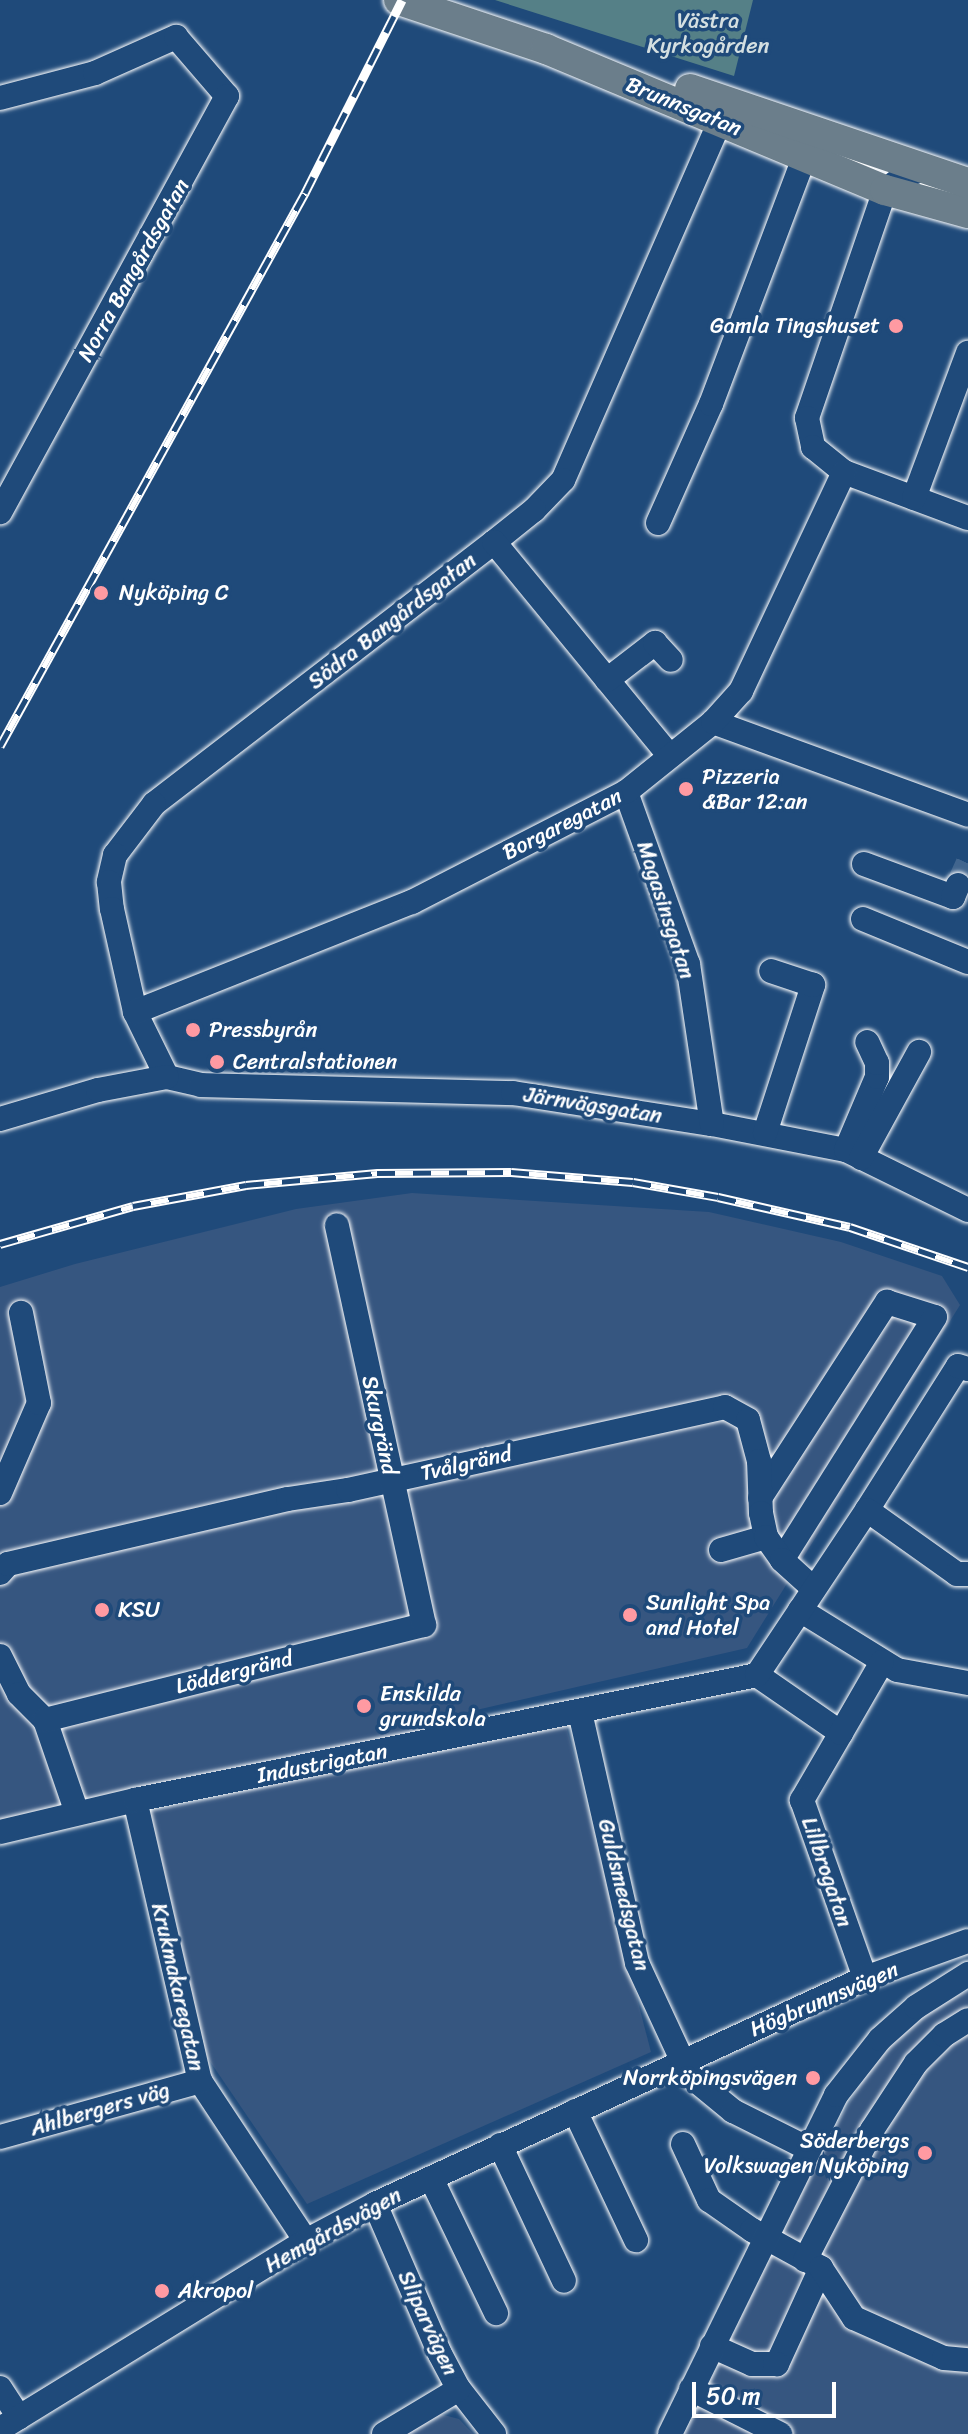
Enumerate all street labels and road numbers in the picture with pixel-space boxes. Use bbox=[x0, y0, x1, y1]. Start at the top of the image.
street label: Brunnsgatan bbox=[622, 71, 746, 141]
street label: Norra Bangårdsgatan bbox=[72, 174, 194, 366]
street label: Södra Bangårdsgatan bbox=[302, 547, 482, 695]
street label: Borgaregatan bbox=[498, 783, 626, 865]
street label: Magasinsgatan bbox=[631, 838, 701, 982]
street label: Järnvägsgatan bbox=[522, 1081, 664, 1129]
street label: Skurgränd bbox=[357, 1373, 403, 1477]
street label: Tvålgränd bbox=[418, 1440, 514, 1486]
street label: Löddergränd bbox=[173, 1645, 295, 1699]
street label: Industrigatan bbox=[255, 1737, 389, 1789]
street label: Lillbrogatan bbox=[796, 1814, 858, 1930]
street label: Guldsmedsgatan bbox=[592, 1816, 656, 1974]
street label: Krukmakaregatan bbox=[146, 1900, 210, 2074]
street label: Högbrunnsvägen bbox=[746, 1956, 902, 2042]
street label: Ahlbergers väg bbox=[27, 2076, 173, 2142]
street label: Hemgårdsvägen bbox=[260, 2182, 406, 2278]
street label: Sliparvägen bbox=[392, 2266, 464, 2380]

